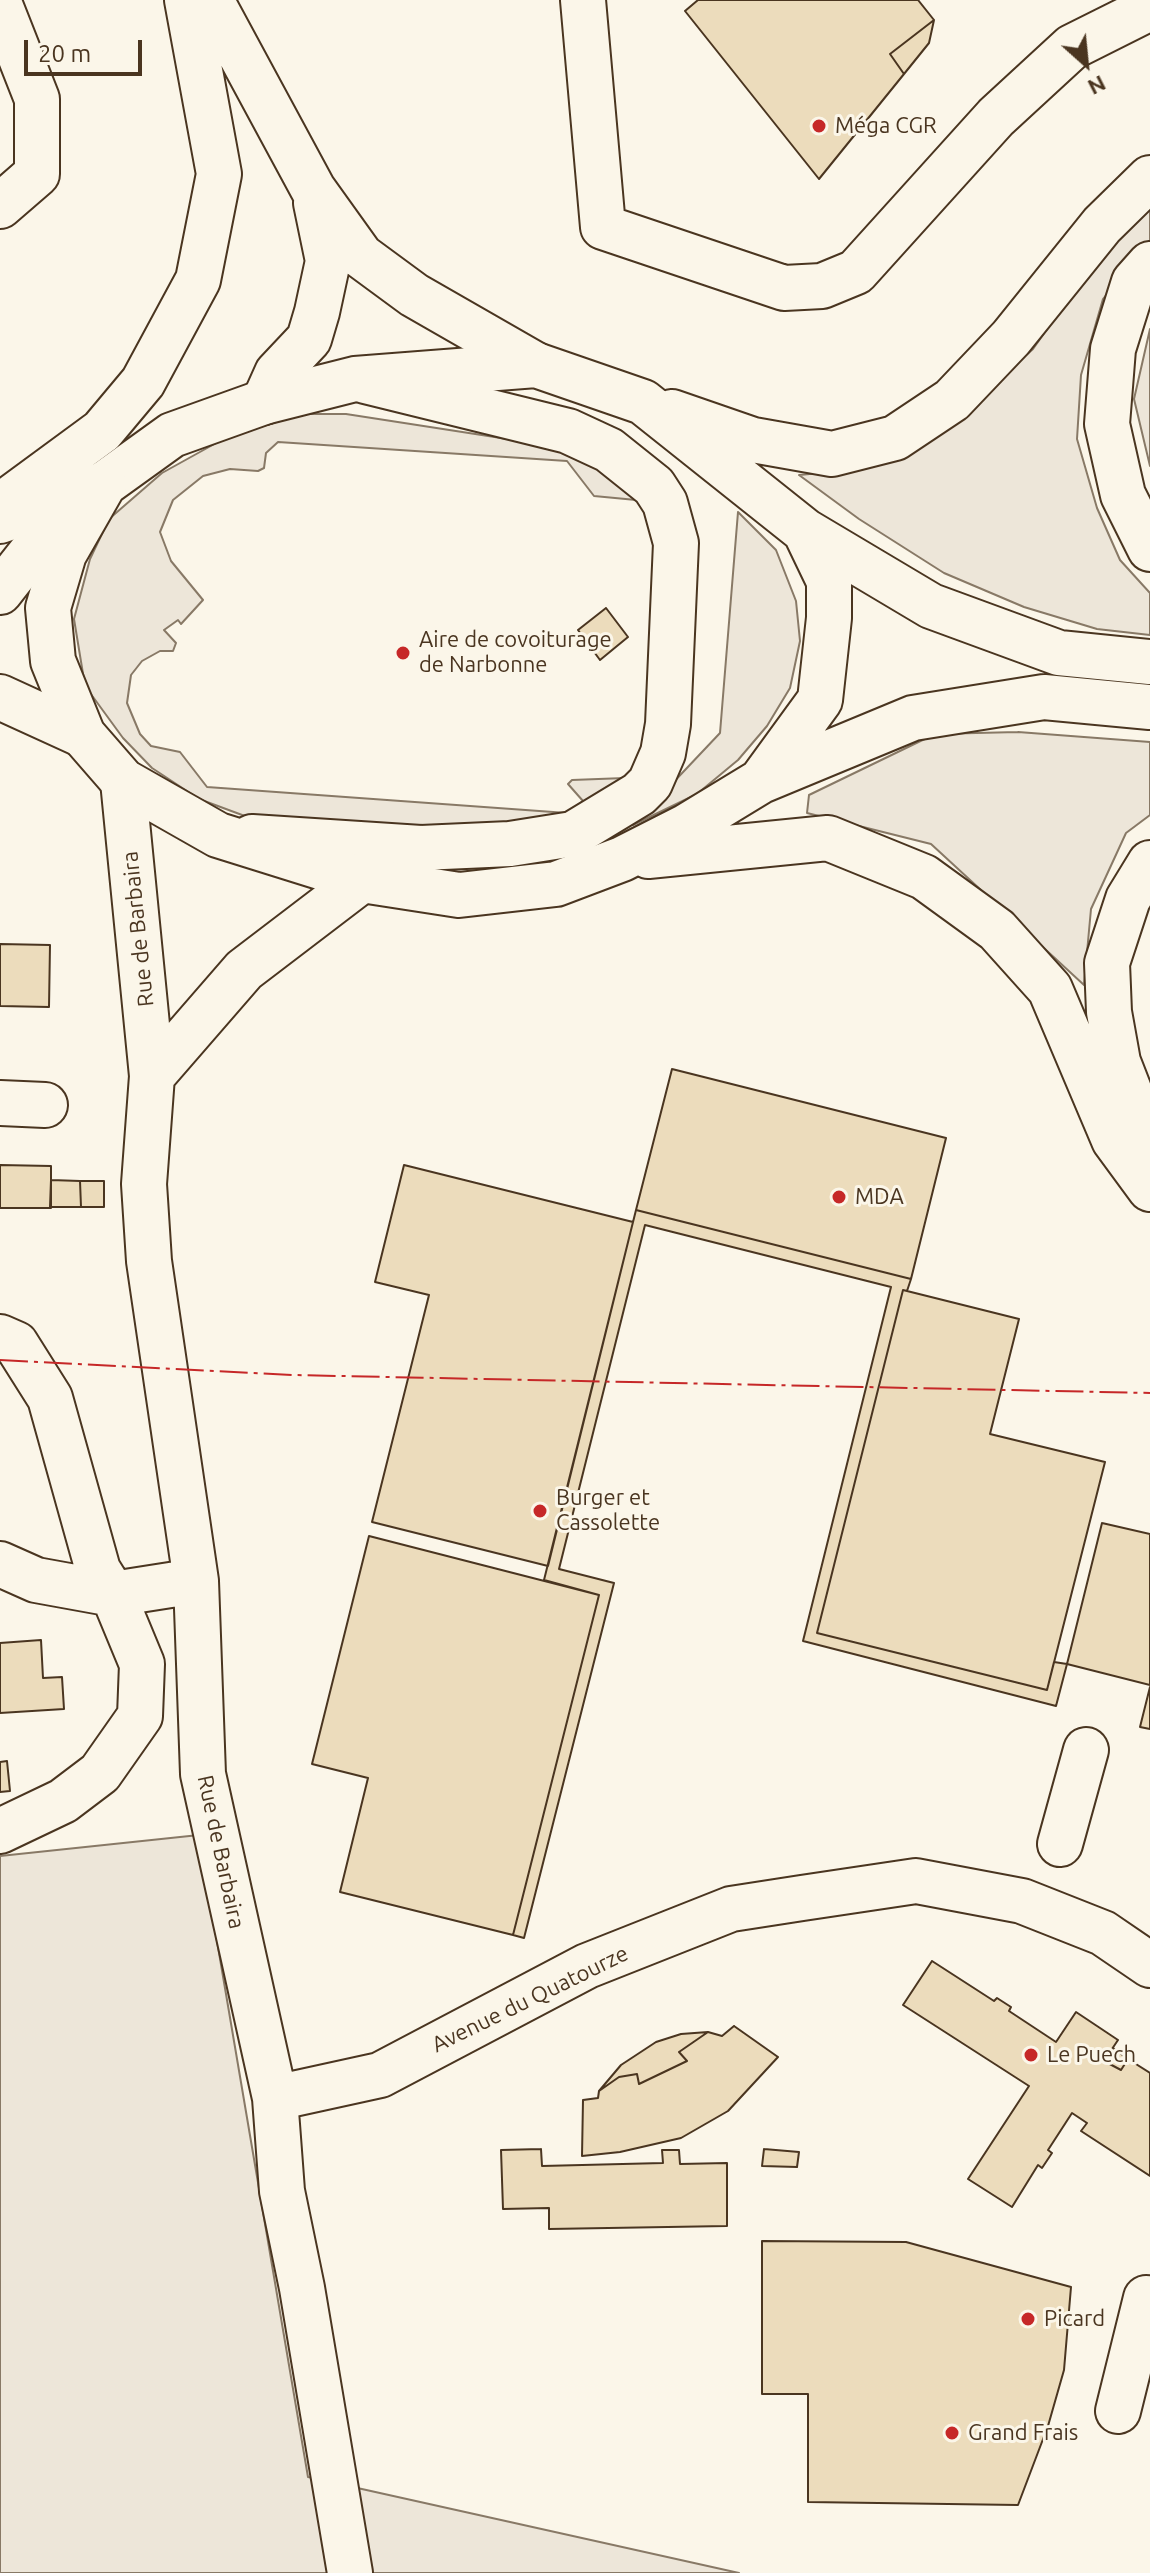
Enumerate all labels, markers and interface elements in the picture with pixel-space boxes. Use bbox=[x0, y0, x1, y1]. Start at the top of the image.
scale bar bbox=[28, 24, 146, 74]
north arrow bbox=[1046, 24, 1126, 104]
text: 20 m bbox=[38, 40, 91, 67]
text: N bbox=[1084, 71, 1110, 101]
place label: Méga CGR bbox=[835, 113, 937, 139]
marker: Méga CGR bbox=[810, 117, 828, 135]
place label: Aire de covoiturage de Narbonne bbox=[419, 627, 612, 678]
marker: Aire de covoiturage de Narbonne bbox=[394, 644, 412, 662]
street label: Rue de Barbaira bbox=[117, 850, 159, 1008]
place label: MDA bbox=[855, 1184, 904, 1210]
marker: MDA bbox=[830, 1188, 848, 1206]
place label: Burger et Cassolette bbox=[556, 1485, 660, 1536]
marker: Burger et Cassolette bbox=[531, 1502, 549, 1520]
street label: Rue de Barbaira bbox=[192, 1773, 250, 1931]
street label: Avenue du Quatourze bbox=[428, 1940, 632, 2058]
place label: Le Puech bbox=[1047, 2042, 1136, 2068]
marker: Le Puech bbox=[1022, 2046, 1040, 2064]
place label: Picard bbox=[1044, 2306, 1105, 2332]
marker: Picard bbox=[1019, 2310, 1037, 2328]
place label: Grand Frais bbox=[968, 2420, 1078, 2446]
marker: Grand Frais bbox=[943, 2424, 961, 2442]

